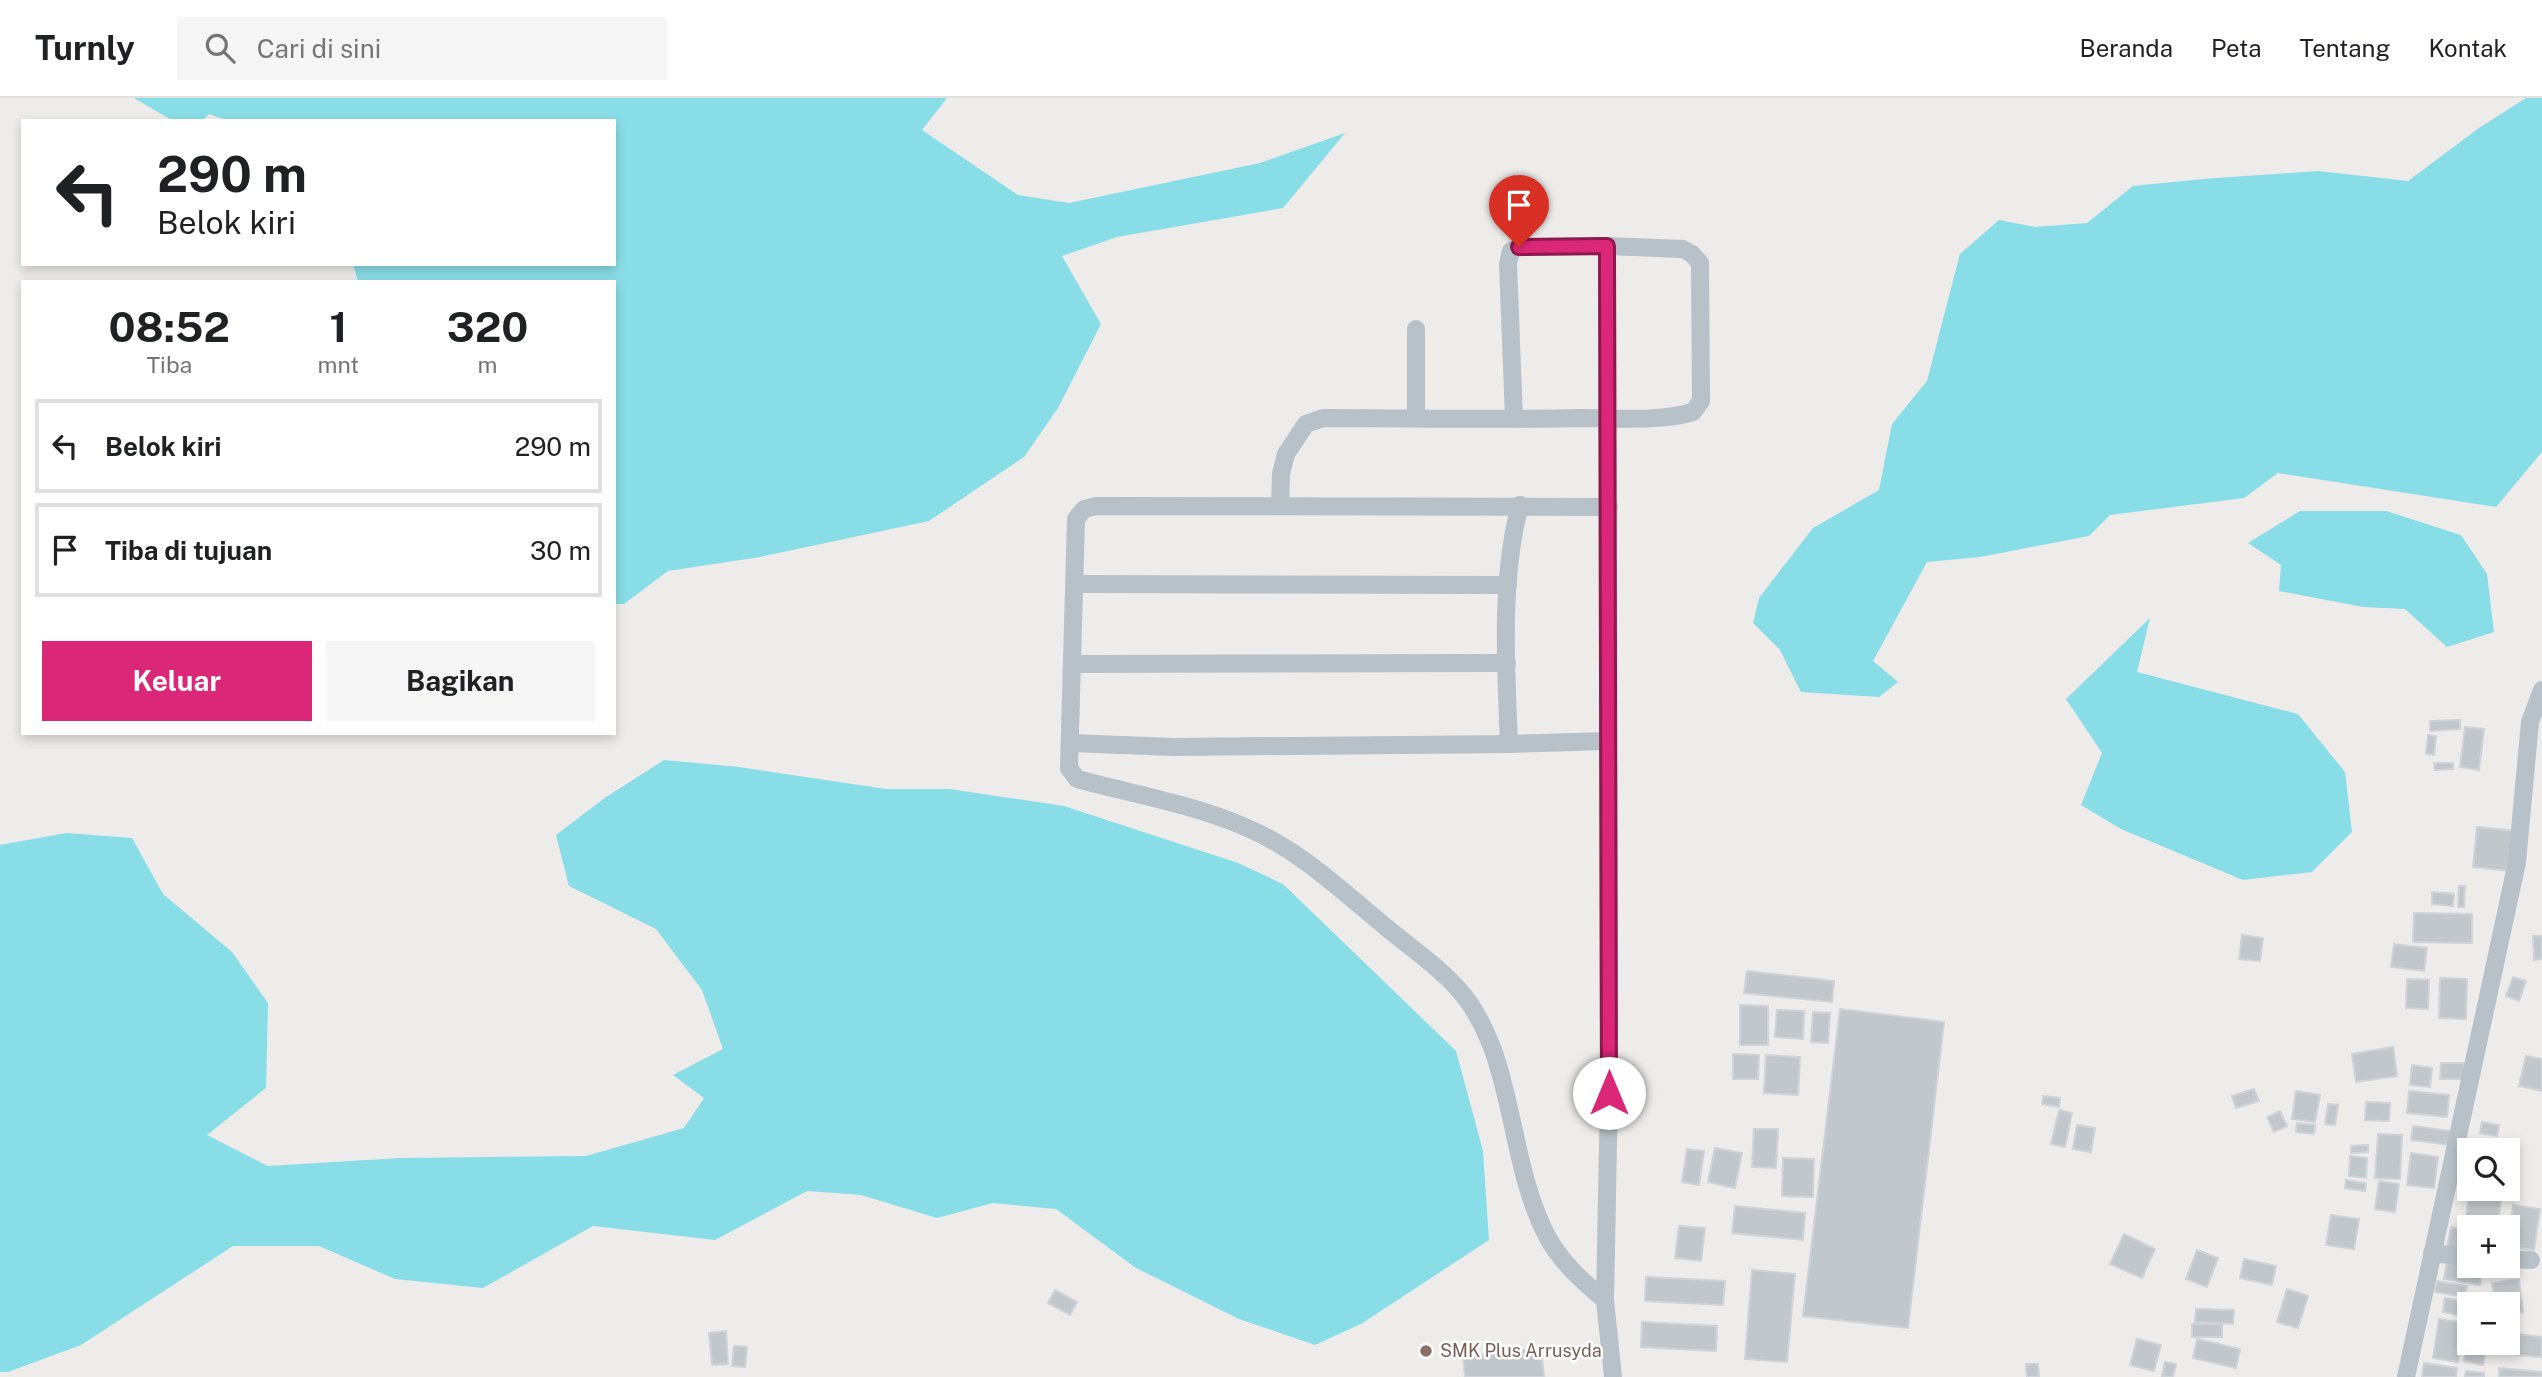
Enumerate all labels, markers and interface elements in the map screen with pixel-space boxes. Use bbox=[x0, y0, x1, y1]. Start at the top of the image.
search box bbox=[177, 17, 667, 80]
text: Turnly bbox=[35, 29, 135, 67]
icon: search bbox=[201, 29, 239, 67]
text: Cari di sini bbox=[257, 33, 381, 64]
text: Beranda bbox=[2079, 34, 2173, 62]
text: Peta bbox=[2211, 34, 2262, 62]
text: Tentang bbox=[2300, 34, 2390, 62]
text: Kontak bbox=[2428, 34, 2507, 62]
text: 290 m bbox=[157, 145, 307, 203]
icon: left bbox=[42, 147, 133, 238]
pin bbox=[1489, 175, 1549, 247]
icon: arrive bbox=[1500, 186, 1538, 224]
text: Belok kiri bbox=[157, 204, 296, 241]
text: 08:52 bbox=[109, 302, 230, 351]
text: 1 bbox=[329, 302, 347, 351]
text: 320 bbox=[447, 302, 528, 351]
text: Tiba bbox=[146, 351, 192, 378]
text: mnt bbox=[318, 351, 359, 378]
text: m bbox=[478, 351, 498, 378]
icon: left bbox=[46, 427, 84, 465]
text: Belok kiri bbox=[105, 431, 221, 462]
text: 290 m bbox=[515, 431, 591, 462]
icon: arrive bbox=[46, 531, 84, 569]
text: Tiba di tujuan bbox=[105, 535, 272, 566]
text: 30 m bbox=[530, 535, 591, 566]
button: Keluar bbox=[42, 641, 312, 721]
button: Bagikan bbox=[326, 641, 595, 721]
position arrow bbox=[1572, 1056, 1646, 1130]
map controls bbox=[2457, 1138, 2520, 1355]
button: search bbox=[2457, 1138, 2520, 1201]
button: + bbox=[2457, 1215, 2520, 1278]
button: − bbox=[2457, 1292, 2520, 1355]
place label: SMK Plus Arrusyda bbox=[1440, 1340, 1602, 1361]
marker: SMK Plus Arrusyda bbox=[1418, 1343, 1434, 1359]

